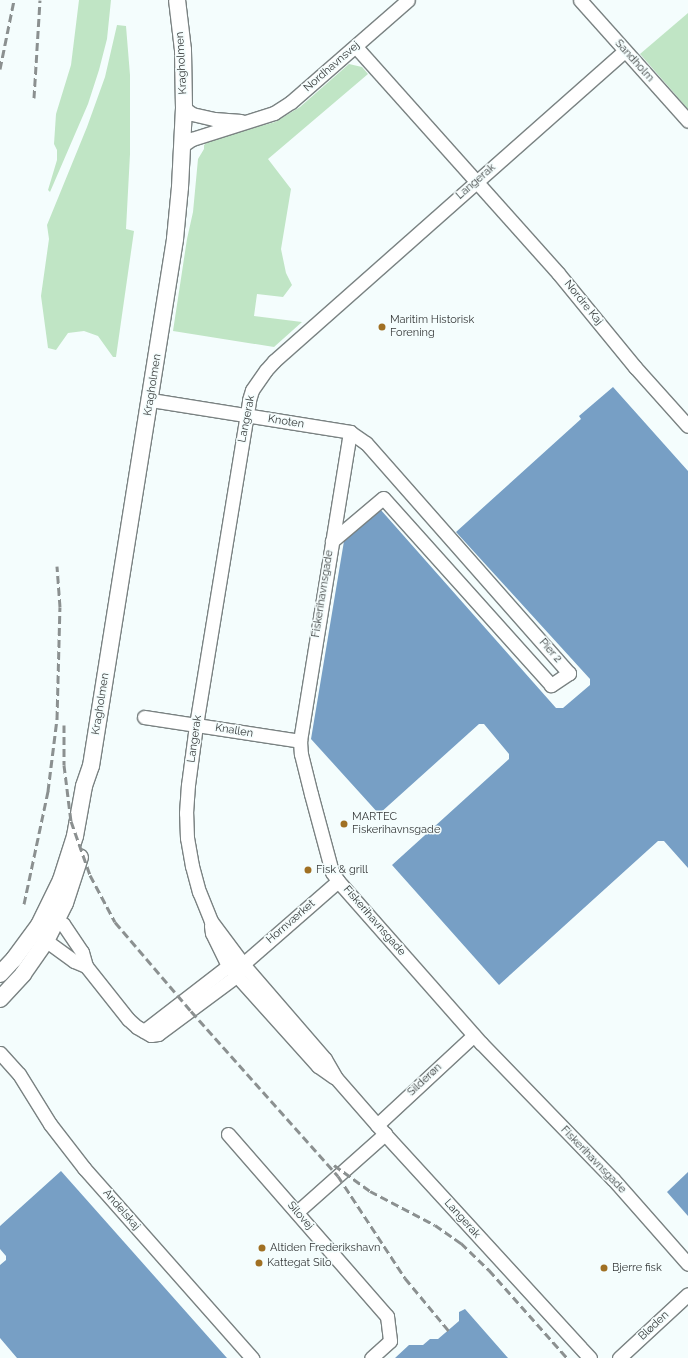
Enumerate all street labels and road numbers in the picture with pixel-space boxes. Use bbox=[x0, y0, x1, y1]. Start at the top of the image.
street label: Kragholmen bbox=[174, 31, 190, 95]
street label: Sandholm bbox=[612, 37, 656, 85]
street label: Nordhavnsvej bbox=[301, 39, 363, 95]
street label: Langerak bbox=[454, 161, 498, 203]
street label: Nordre Kaj bbox=[561, 278, 605, 328]
street label: Kragholmen bbox=[142, 353, 164, 417]
street label: Langerak bbox=[236, 394, 258, 444]
street label: Knoten bbox=[267, 413, 305, 431]
street label: Fiskerihavnsgade bbox=[310, 549, 336, 639]
street label: Pier 2 bbox=[536, 636, 564, 666]
street label: Kragholmen bbox=[90, 672, 112, 736]
street label: Langerak bbox=[185, 714, 205, 764]
street label: Knallen bbox=[214, 721, 254, 741]
street label: Fiskerihavnsgade bbox=[340, 883, 408, 959]
street label: Hornværket bbox=[264, 897, 318, 947]
street label: Silderøn bbox=[405, 1061, 445, 1099]
street label: Fiskerihavnsgade bbox=[558, 1124, 628, 1196]
street label: Andelskaj bbox=[100, 1187, 142, 1233]
street label: Langerak bbox=[441, 1197, 483, 1241]
street label: Silovej bbox=[284, 1199, 316, 1233]
street label: Bløden bbox=[636, 1309, 672, 1343]

